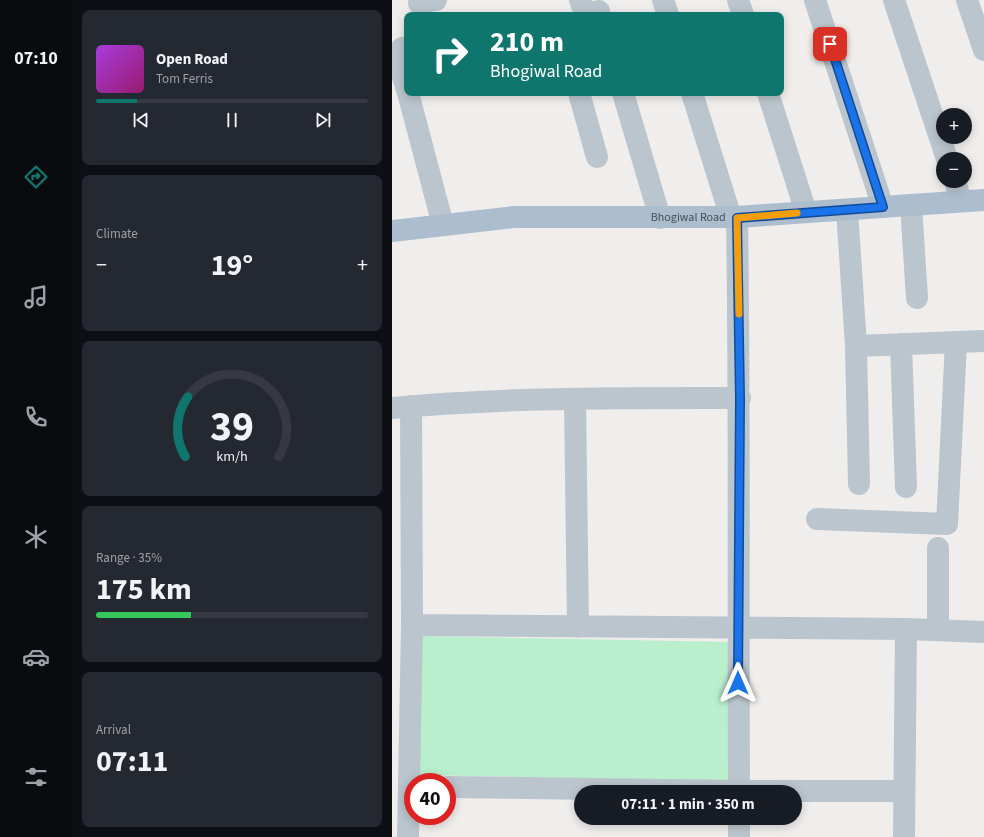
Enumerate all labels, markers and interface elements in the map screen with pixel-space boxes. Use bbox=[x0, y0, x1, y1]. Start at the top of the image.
text: 210 m bbox=[490, 22, 564, 62]
pin bbox=[813, 27, 847, 61]
icon: right bbox=[424, 28, 476, 80]
icon: arrive bbox=[819, 33, 841, 55]
text: 07:10 bbox=[14, 46, 58, 71]
text: Open Road bbox=[156, 49, 228, 70]
text: Bhogiwal Road bbox=[490, 59, 602, 84]
text: Tom Ferris bbox=[156, 70, 213, 88]
map controls bbox=[936, 108, 972, 188]
button: + bbox=[936, 108, 972, 144]
icon: previous bbox=[130, 109, 152, 131]
icon: pause bbox=[221, 109, 243, 131]
icon: next bbox=[312, 109, 334, 131]
button: − bbox=[936, 152, 972, 188]
icon: directions bbox=[22, 163, 50, 191]
street label: Bhogiwal Road bbox=[651, 209, 726, 226]
text: Climate bbox=[96, 225, 138, 243]
text: 19° bbox=[211, 244, 253, 287]
text: − bbox=[96, 249, 107, 281]
text: + bbox=[357, 249, 368, 281]
icon: music bbox=[22, 283, 50, 311]
text: 39 bbox=[210, 396, 254, 456]
icon: phone bbox=[22, 403, 50, 431]
text: km/h bbox=[216, 445, 248, 466]
icon: climate bbox=[22, 523, 50, 551]
text: Range · 35% bbox=[96, 549, 162, 567]
text: 175 km bbox=[96, 568, 192, 611]
icon: car bbox=[22, 643, 50, 671]
position arrow bbox=[717, 662, 759, 704]
text: Arrival bbox=[96, 721, 131, 739]
text: 07:11 bbox=[96, 740, 168, 783]
icon: filters bbox=[22, 763, 50, 791]
speed limit sign: 40 bbox=[404, 773, 456, 825]
text: 07:11 · 1 min · 350 m bbox=[621, 794, 755, 815]

